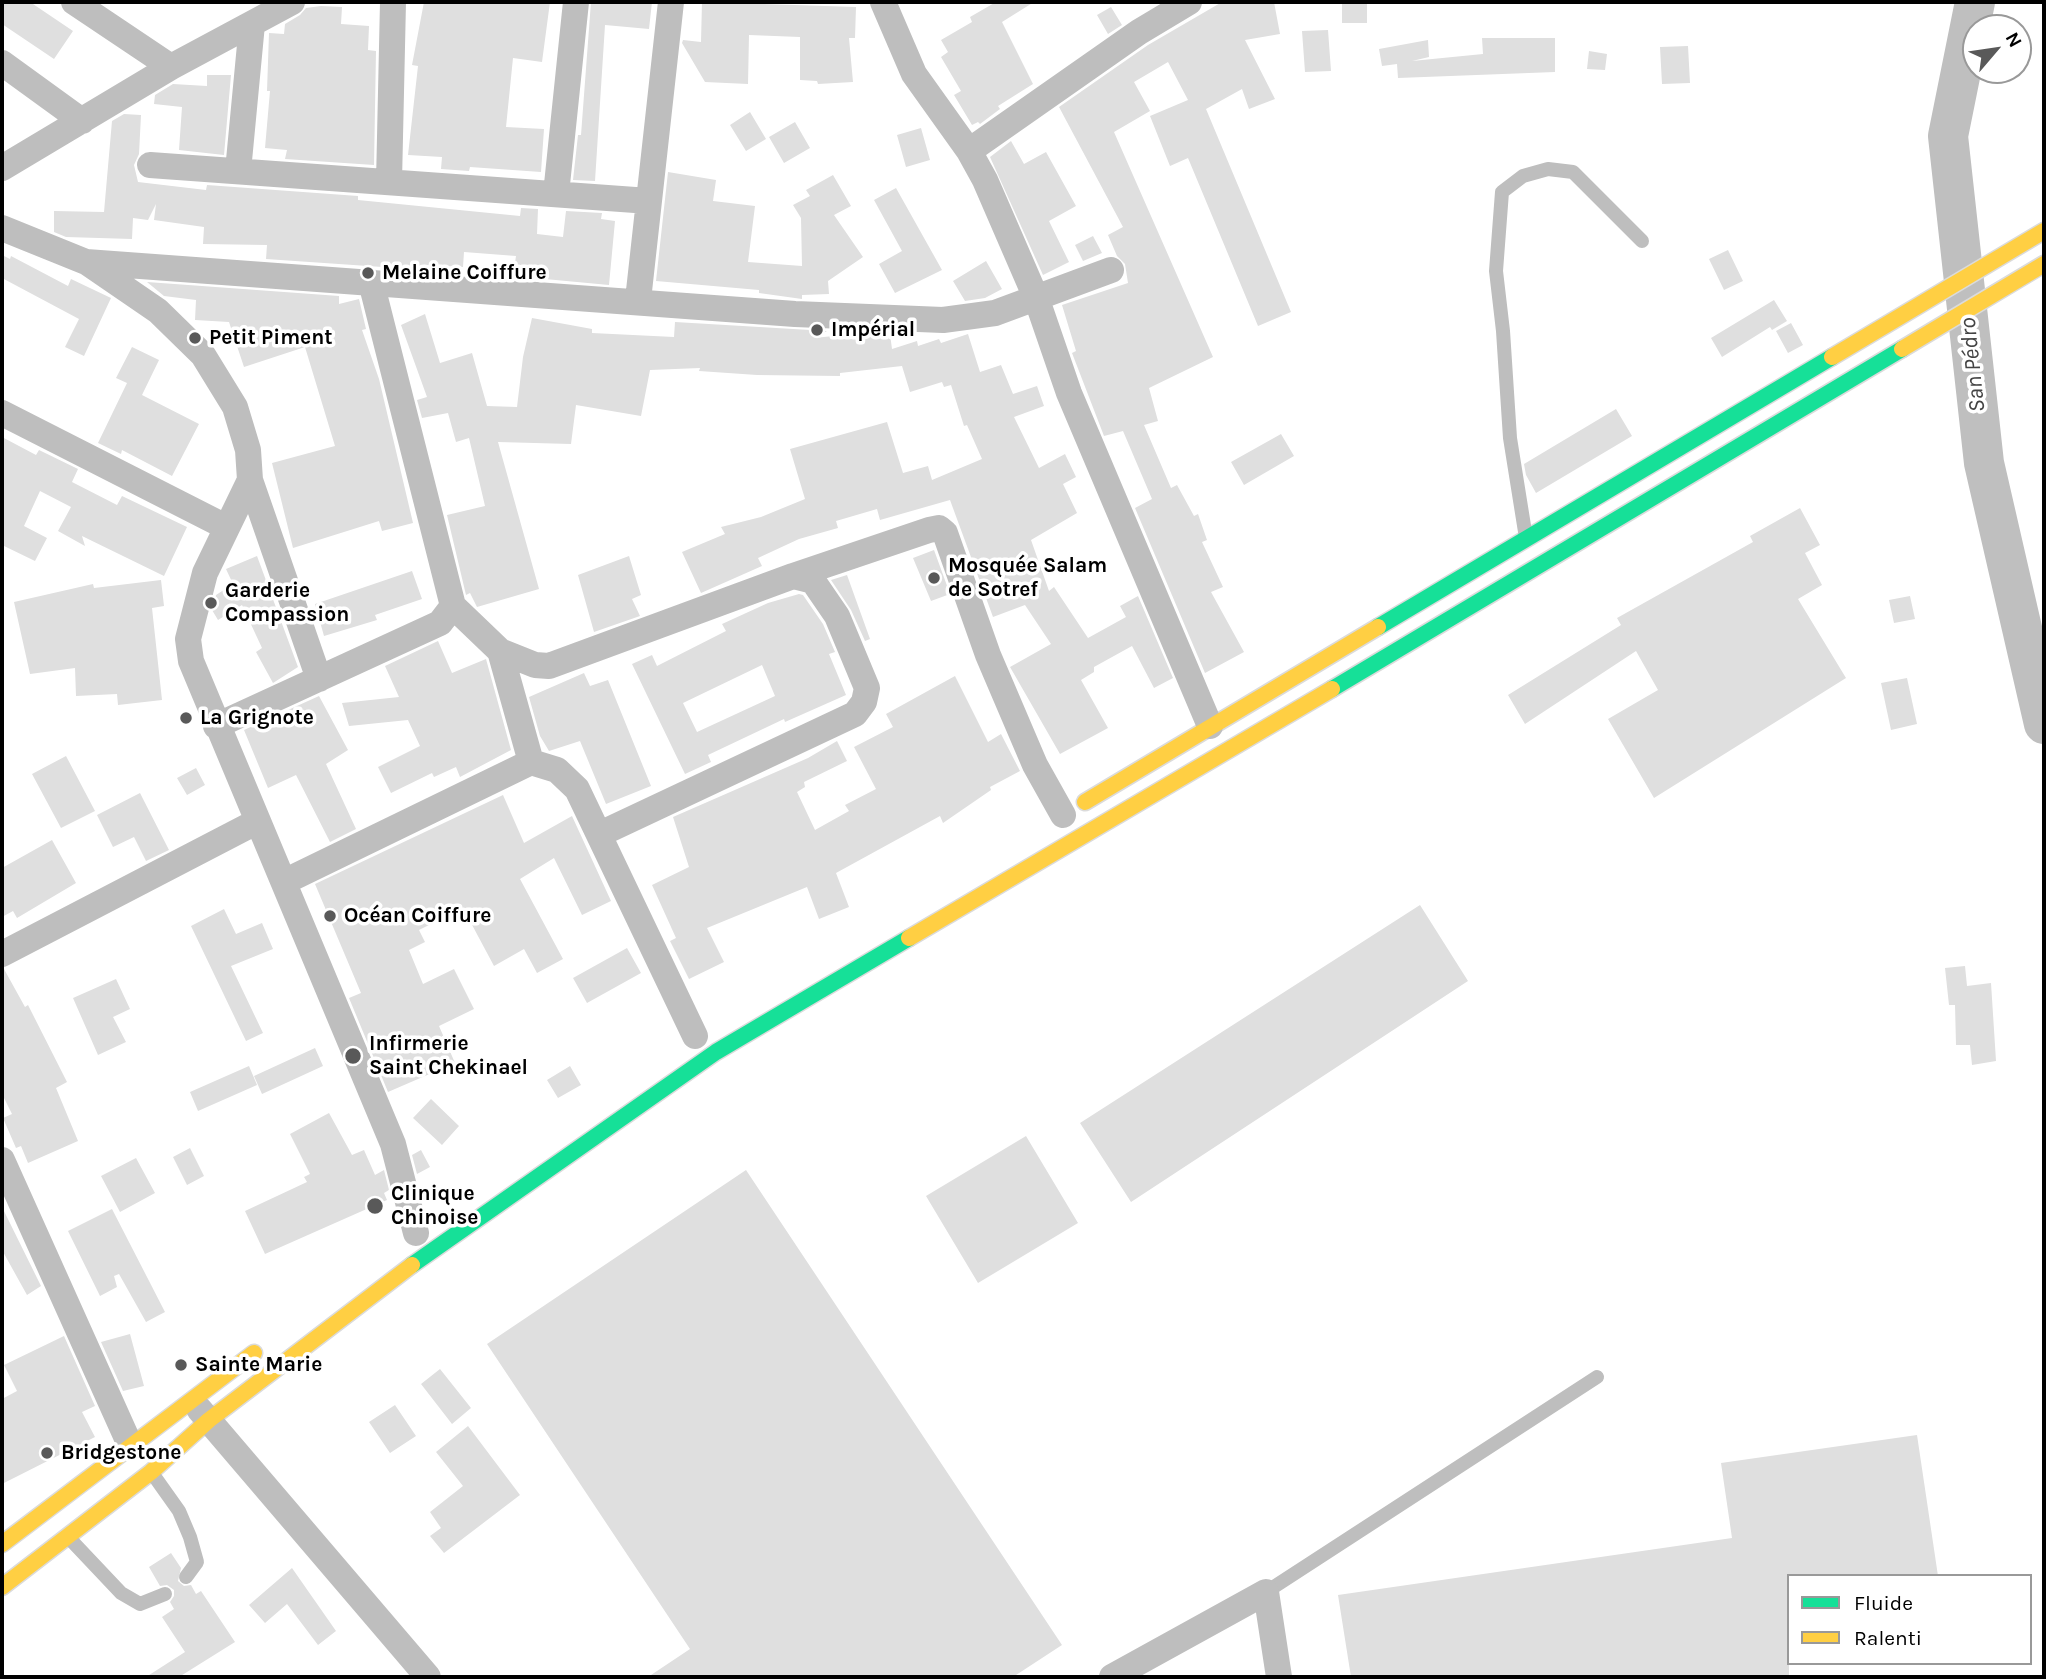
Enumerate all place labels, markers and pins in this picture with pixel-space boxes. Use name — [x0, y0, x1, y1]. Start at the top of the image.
place label: Melaine Coiffure — [382, 260, 547, 286]
marker: Melaine Coiffure — [360, 265, 376, 281]
place label: Impérial — [831, 317, 915, 343]
marker: Impérial — [809, 322, 825, 338]
place label: Petit Piment — [209, 325, 333, 351]
marker: Petit Piment — [187, 330, 203, 346]
place label: Mosquée Salam de Sotref — [948, 553, 1107, 603]
marker: Mosquée Salam de Sotref — [926, 570, 942, 586]
place label: Garderie Compassion — [225, 578, 349, 628]
marker: Garderie Compassion — [203, 595, 219, 611]
place label: La Grignote — [200, 705, 314, 731]
marker: La Grignote — [178, 710, 194, 726]
place label: Océan Coiffure — [344, 903, 491, 929]
marker: Océan Coiffure — [322, 908, 338, 924]
place label: Infirmerie Saint Chekinael — [369, 1031, 528, 1081]
marker: Infirmerie Saint Chekinael — [343, 1046, 363, 1066]
place label: Clinique Chinoise — [391, 1181, 478, 1231]
marker: Clinique Chinoise — [365, 1196, 385, 1216]
place label: Sainte Marie — [195, 1352, 322, 1378]
marker: Sainte Marie — [173, 1357, 189, 1373]
place label: Bridgestone — [61, 1440, 181, 1466]
marker: Bridgestone — [39, 1445, 55, 1461]

